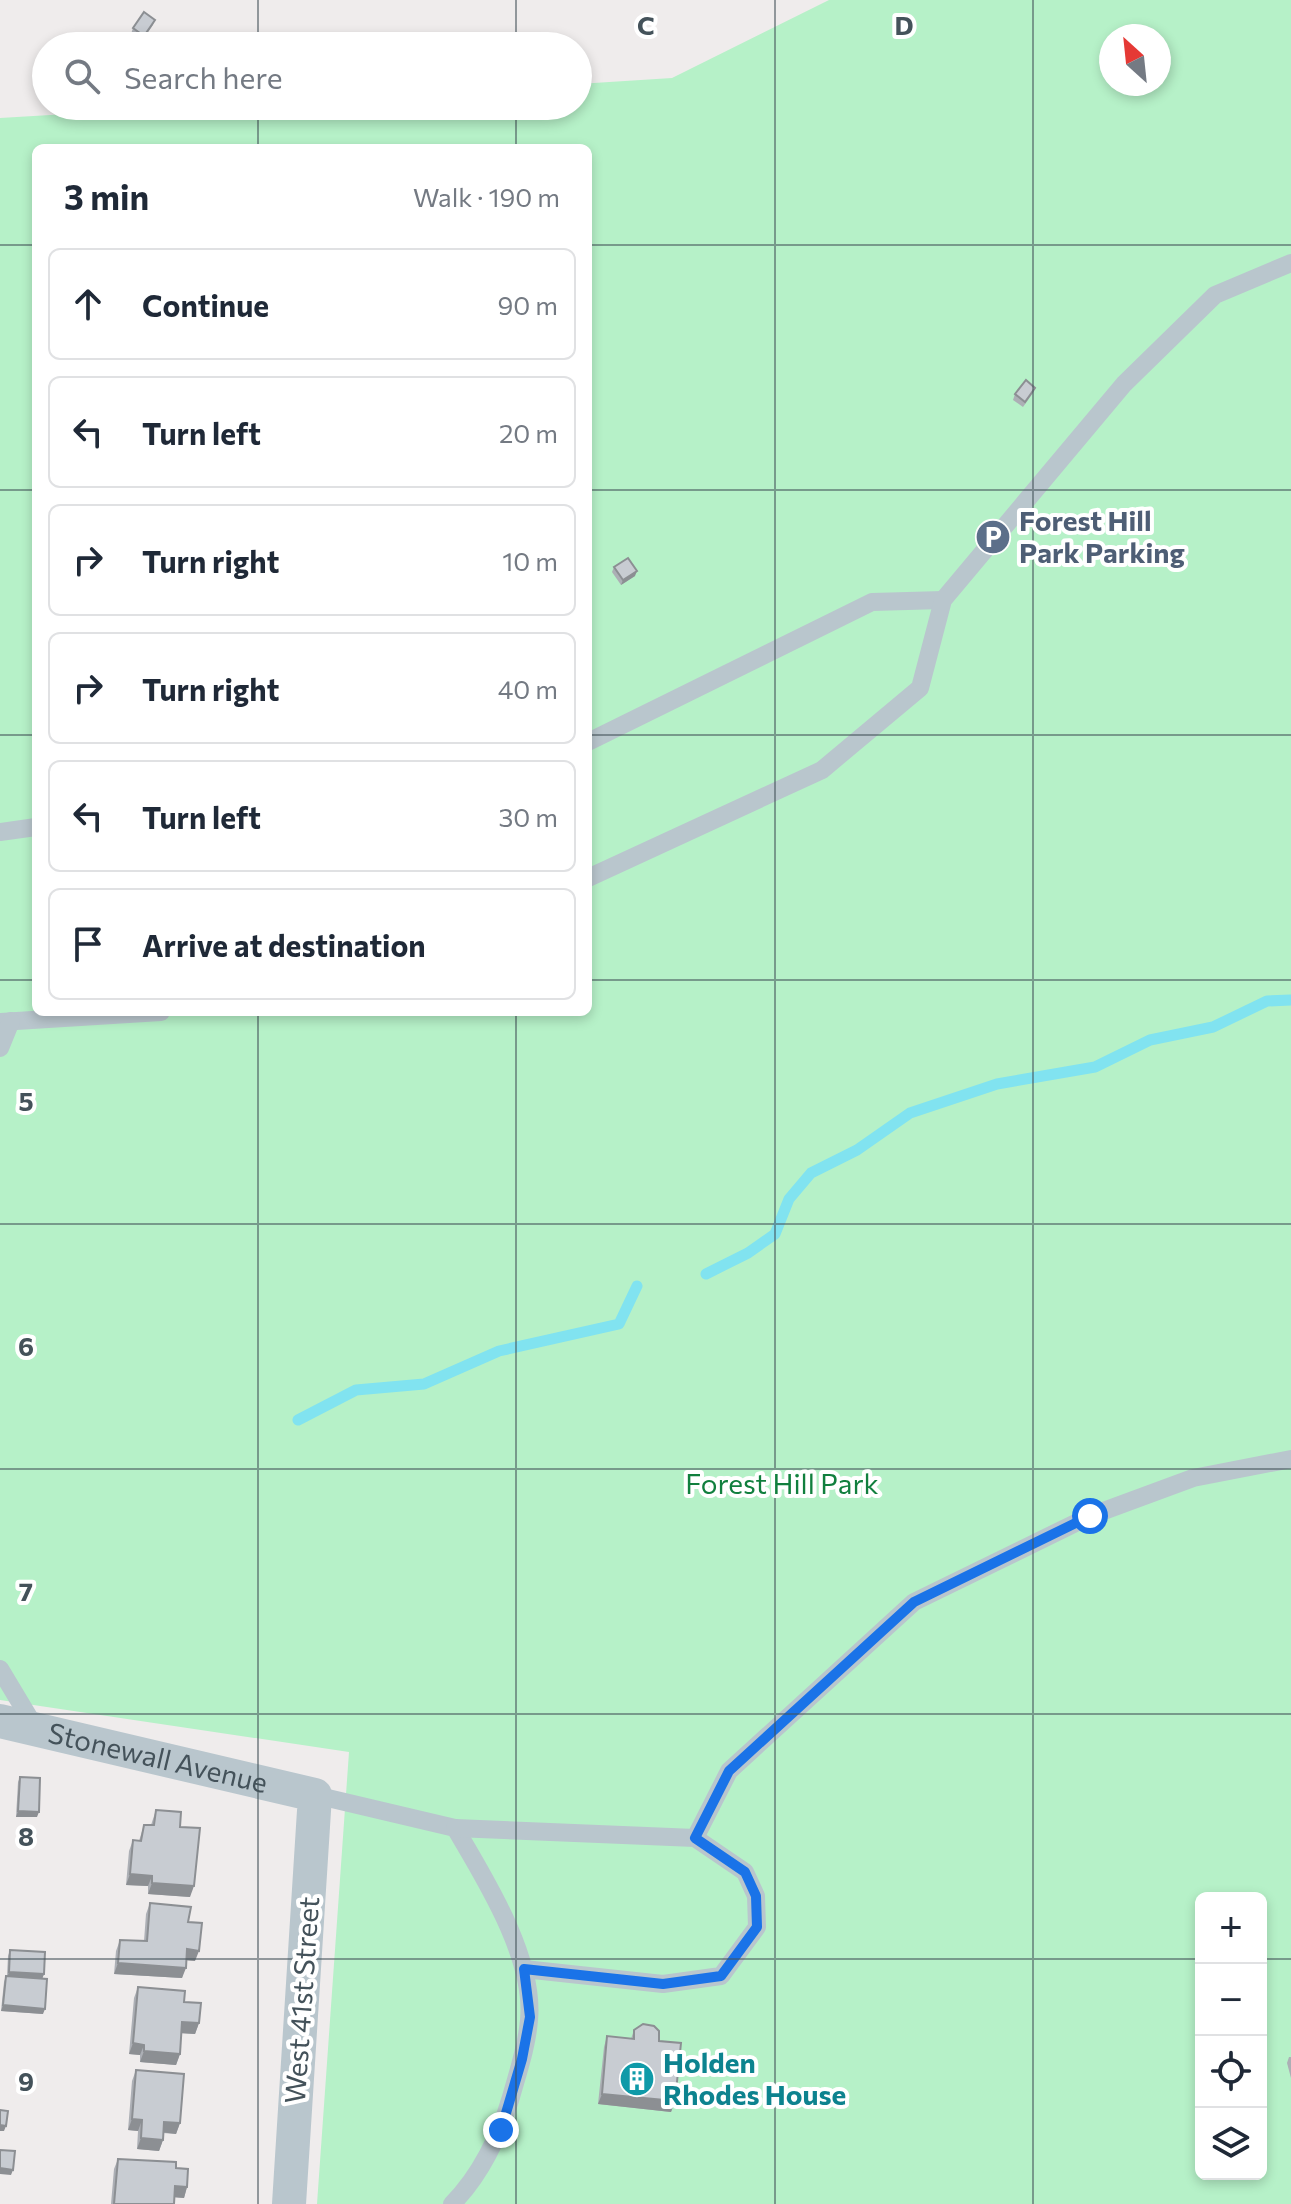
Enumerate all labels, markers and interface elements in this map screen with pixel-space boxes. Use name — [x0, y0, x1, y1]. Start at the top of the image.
text: C — [637, 9, 655, 40]
text: D — [894, 9, 914, 40]
north arrow — [1099, 24, 1171, 96]
search box — [32, 32, 592, 120]
icon: search — [60, 54, 104, 98]
text: Search here — [124, 58, 283, 95]
text: 3 min — [64, 175, 149, 217]
text: Walk · 190 m — [413, 181, 560, 212]
icon: ahead — [66, 282, 110, 326]
text: Continue — [142, 286, 269, 323]
text: 90 m — [498, 289, 558, 320]
icon: left — [66, 410, 110, 454]
text: Turn left — [142, 414, 261, 451]
text: 20 m — [499, 417, 558, 448]
place label: Forest Hill Park Parking — [1019, 503, 1185, 569]
parking icon: Forest Hill Park Parking — [974, 518, 1012, 556]
icon: right — [66, 538, 110, 582]
text: Turn right — [142, 542, 279, 579]
text: 10 m — [502, 545, 558, 576]
icon: right — [66, 666, 110, 710]
text: Turn right — [142, 670, 279, 707]
text: 40 m — [498, 673, 558, 704]
icon: left — [66, 794, 110, 838]
text: Turn left — [142, 798, 261, 835]
text: 30 m — [499, 801, 558, 832]
icon: arrive — [66, 922, 110, 966]
text: Arrive at destination — [142, 926, 426, 963]
text: 5 — [18, 1085, 34, 1116]
text: 6 — [18, 1330, 34, 1361]
park label: Forest Hill Park — [685, 1466, 879, 1500]
route start — [1072, 1498, 1108, 1534]
text: 7 — [19, 1575, 33, 1606]
street label: Stonewall Avenue — [45, 1715, 271, 1799]
text: 8 — [18, 1820, 34, 1851]
map controls — [1195, 1892, 1267, 2180]
button: + — [1195, 1892, 1267, 1964]
street label: West 41st Street — [277, 1895, 325, 2105]
button: − — [1195, 1964, 1267, 2036]
button: locate — [1195, 2036, 1267, 2108]
place label: Holden Rhodes House — [663, 2045, 846, 2111]
building icon: Holden Rhodes House — [618, 2060, 656, 2098]
text: 9 — [18, 2065, 34, 2096]
button: layers — [1195, 2108, 1267, 2180]
route end — [483, 2112, 519, 2148]

